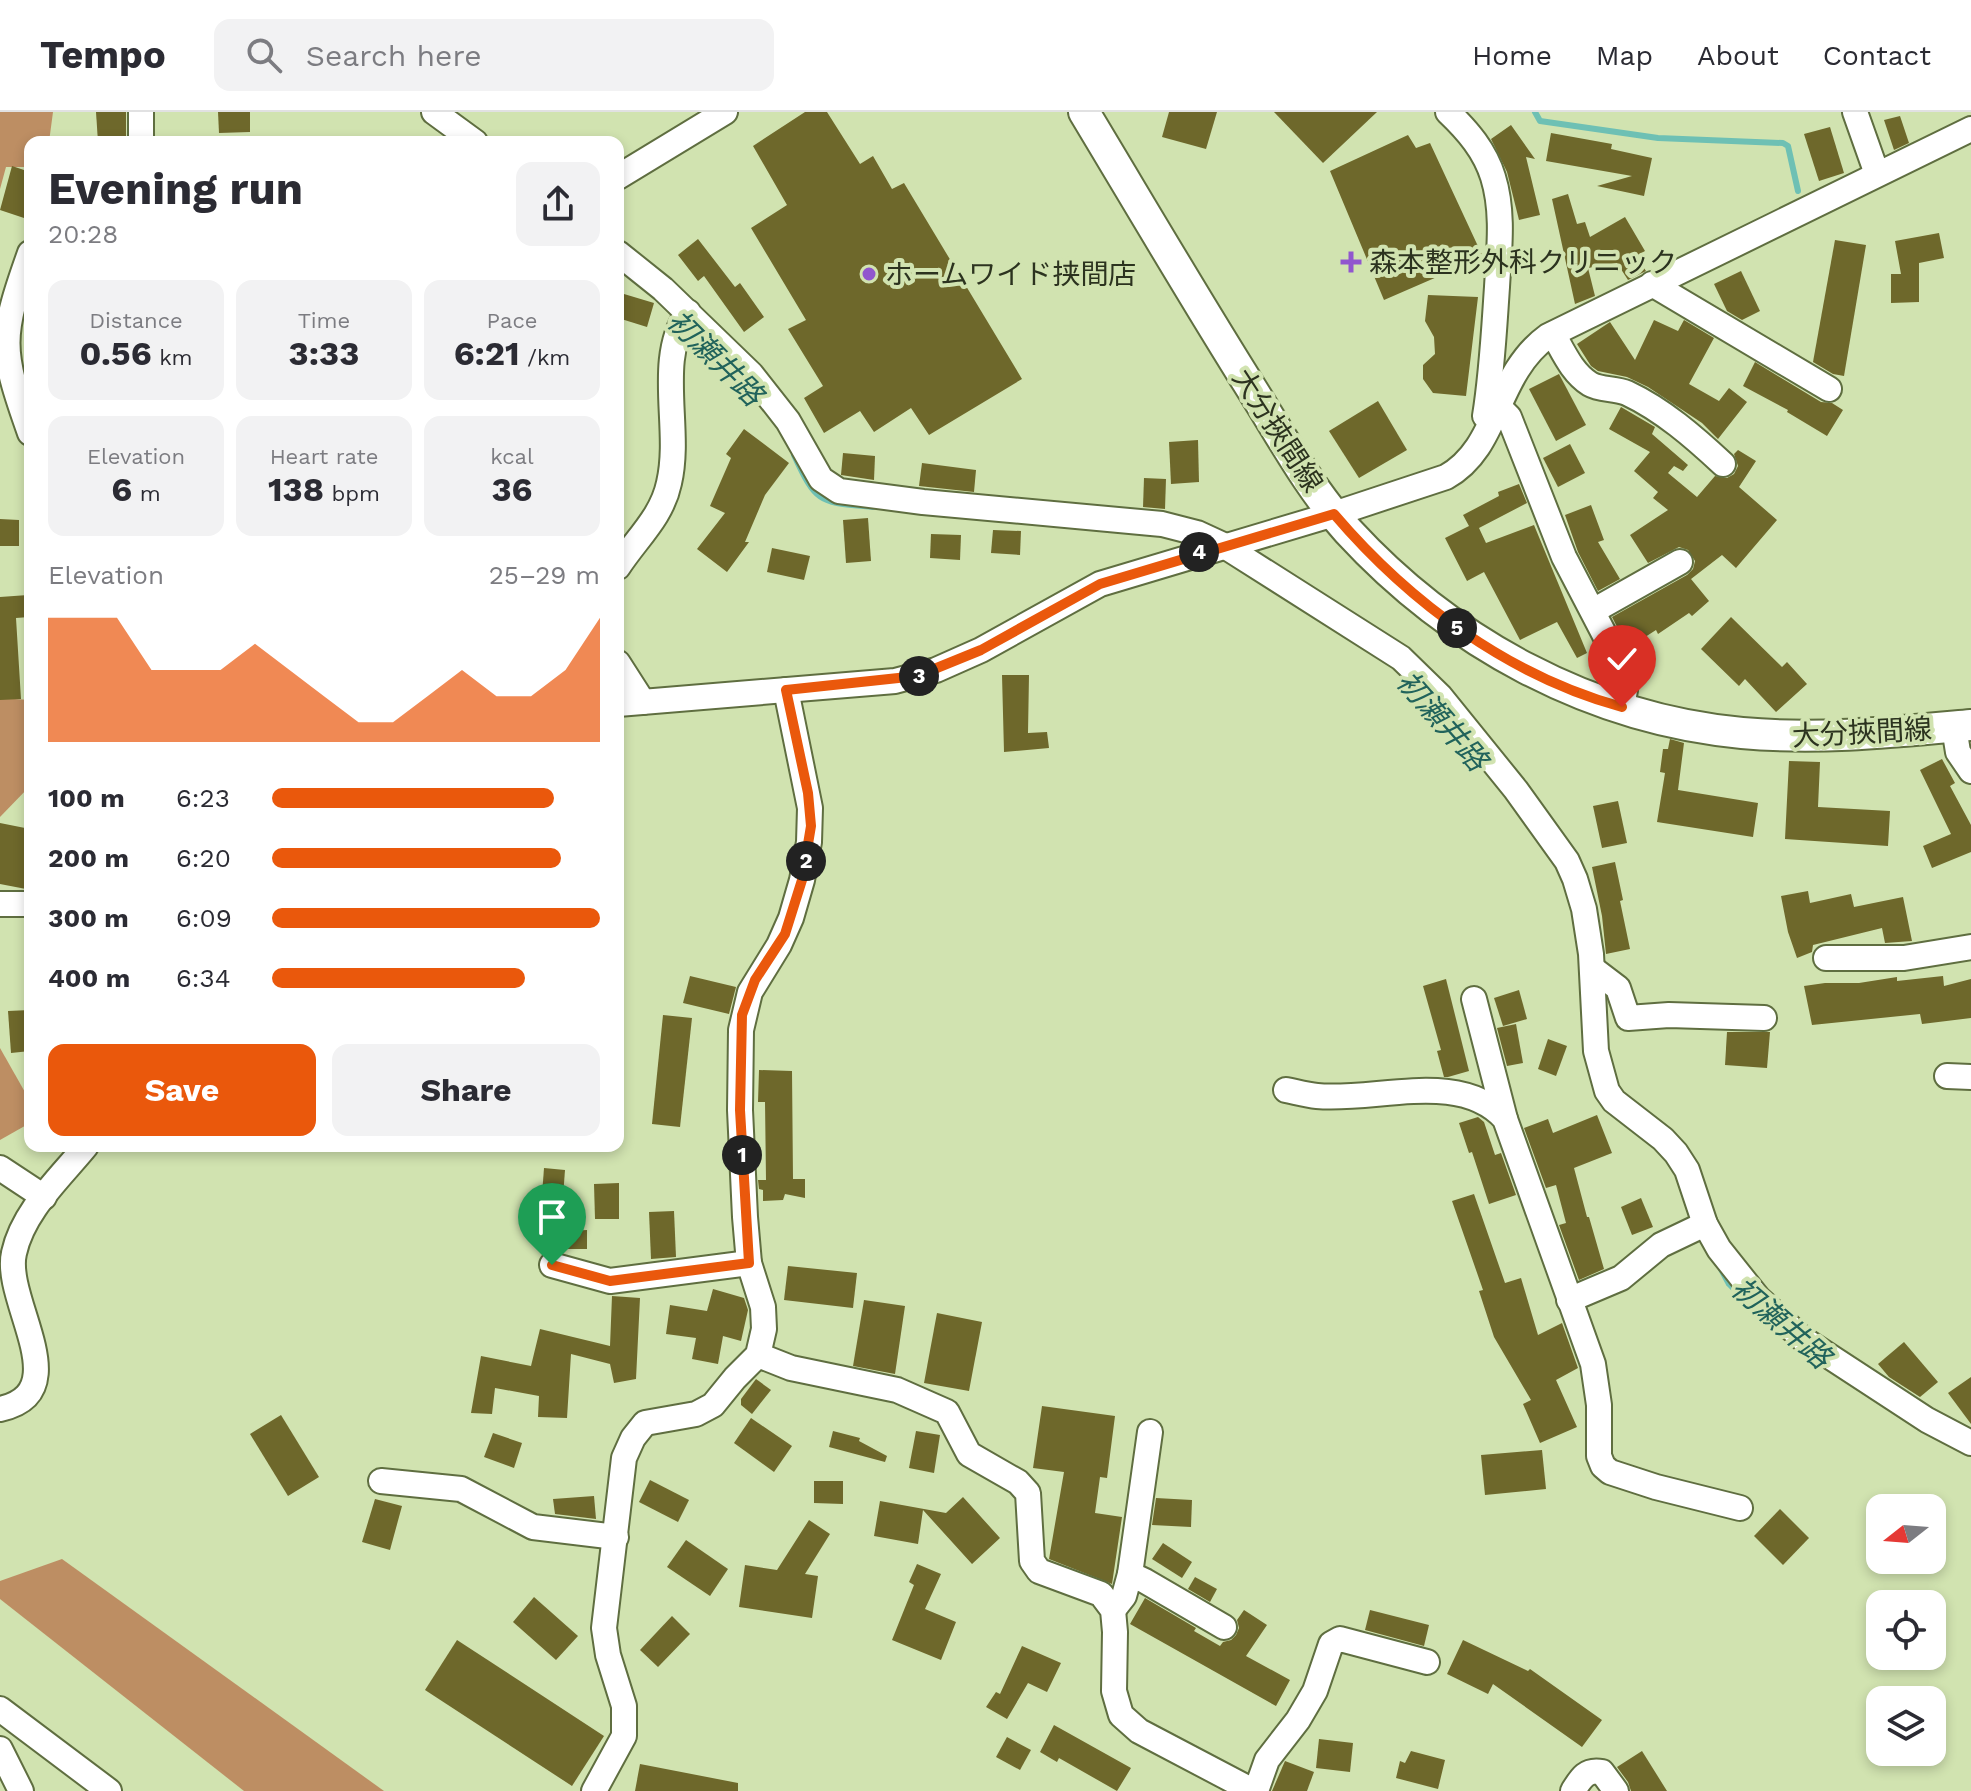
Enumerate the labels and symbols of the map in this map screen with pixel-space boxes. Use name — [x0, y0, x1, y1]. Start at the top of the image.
place label: 森本整形外科クリニック — [1369, 246, 1677, 279]
marker: 森本整形外科クリニック — [1340, 251, 1362, 273]
place label: ホームワイド挟間店 — [885, 258, 1136, 291]
marker: ホームワイド挟間店 — [860, 265, 878, 283]
water label: 初瀬井路 — [661, 303, 772, 415]
street label: 大分挾間線 — [1226, 363, 1330, 498]
pin: 4 — [1179, 532, 1219, 572]
pin: 5 — [1437, 608, 1477, 648]
pin — [1588, 625, 1656, 707]
pin: 3 — [899, 656, 939, 696]
water label: 初瀬井路 — [1390, 664, 1497, 780]
street label: 大分挾間線 — [1791, 712, 1933, 753]
pin: 2 — [786, 841, 826, 881]
pin: 1 — [722, 1135, 762, 1175]
pin — [518, 1183, 586, 1265]
water label: 初瀬井路 — [1725, 1270, 1840, 1377]
north arrow — [1866, 1494, 1946, 1574]

